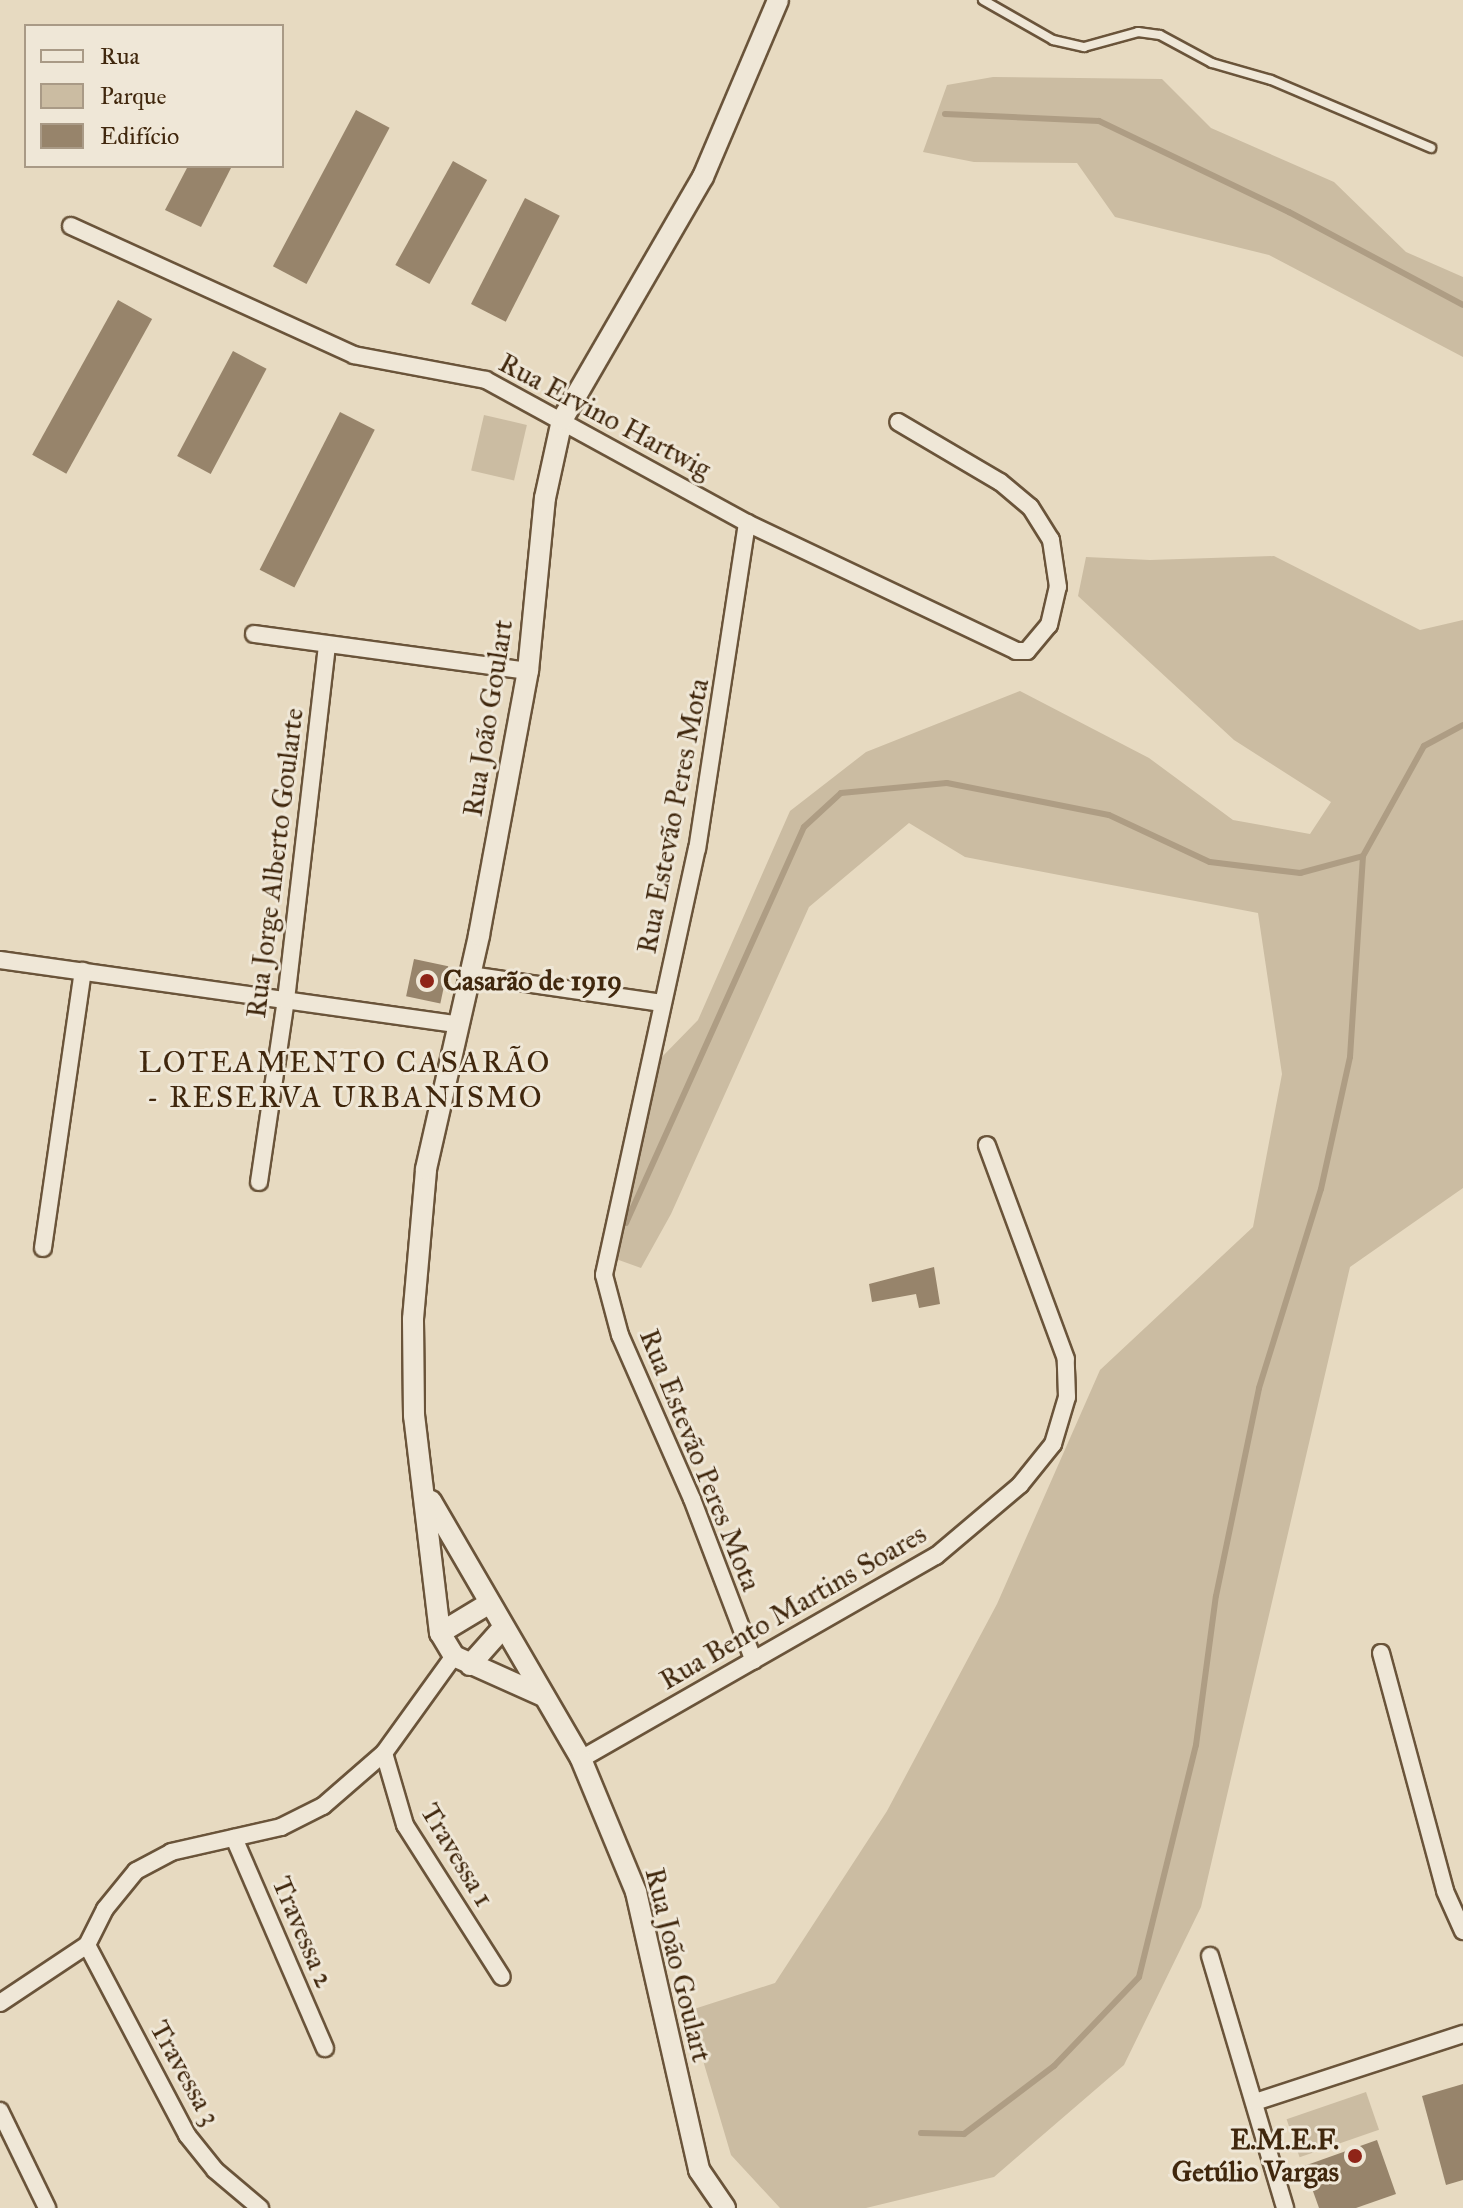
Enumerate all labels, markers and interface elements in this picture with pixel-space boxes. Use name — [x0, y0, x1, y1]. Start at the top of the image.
legend — [24, 24, 284, 168]
text: Rua — [100, 41, 140, 71]
text: Parque — [100, 81, 167, 111]
text: Edifício — [100, 121, 179, 151]
street label: Rua Ervino Hartwig — [493, 346, 717, 486]
street label: Rua João Goulart — [456, 617, 520, 819]
street label: Rua Estevão Peres Mota — [630, 676, 716, 956]
street label: Rua Jorge Alberto Goularte — [239, 706, 311, 1020]
place label: Casarão de 1919 — [443, 964, 622, 998]
marker: Casarão de 1919 — [418, 972, 436, 990]
district label: LOTEAMENTO CASARÃO - RESERVA URBANISMO — [139, 1044, 551, 1114]
street label: Rua Estevão Peres Mota — [632, 1324, 768, 1596]
street label: Rua Bento Martins Soares — [654, 1517, 932, 1697]
street label: Travessa 1 — [413, 1797, 501, 1913]
street label: Rua João Goulart — [638, 1864, 718, 2066]
street label: Travessa 2 — [265, 1871, 341, 1993]
street label: Travessa 3 — [142, 2015, 228, 2131]
place label: E.M.E.F. Getúlio Vargas — [1172, 2123, 1339, 2189]
marker: E.M.E.F. Getúlio Vargas — [1346, 2147, 1364, 2165]

